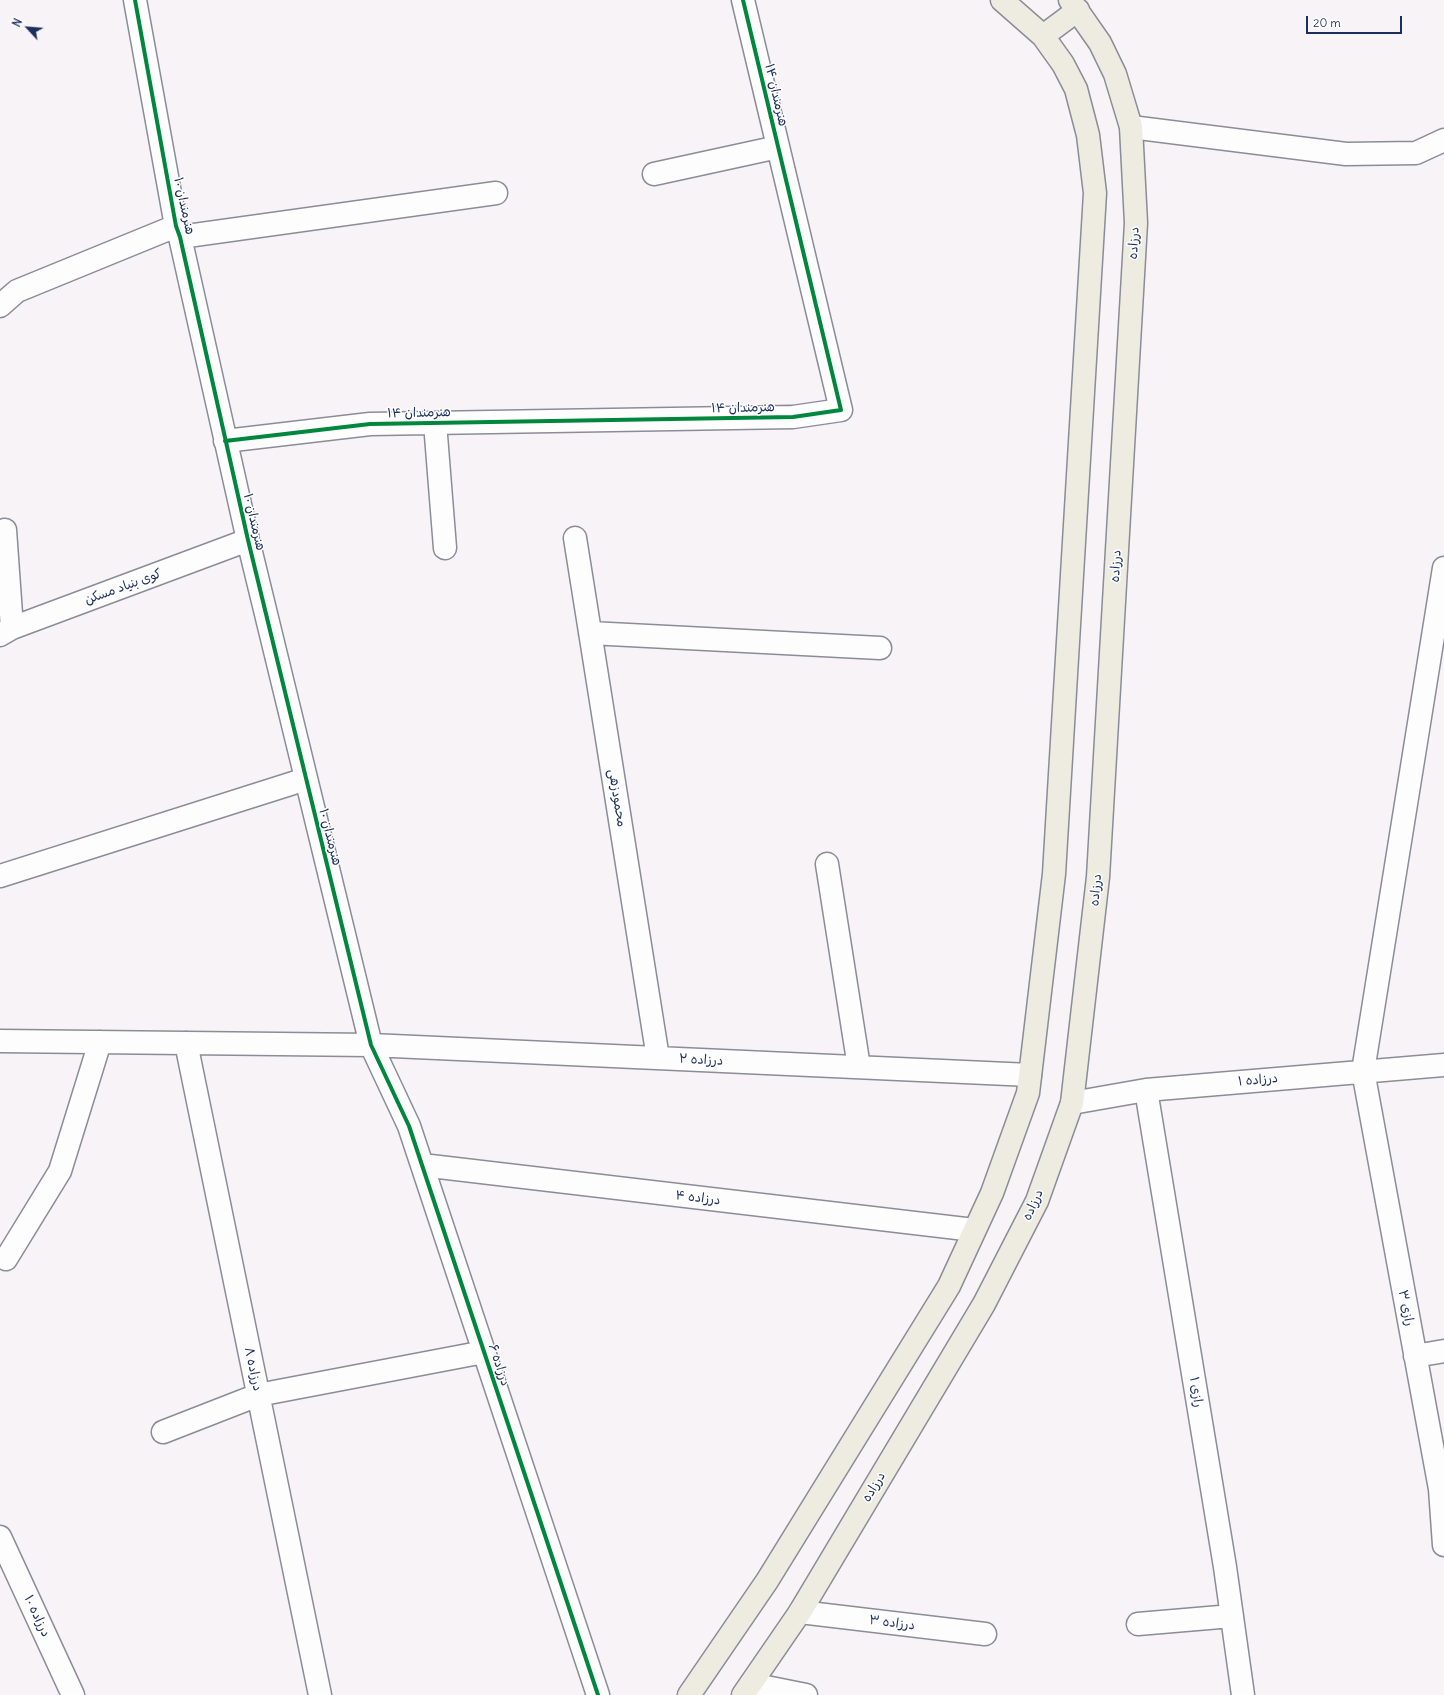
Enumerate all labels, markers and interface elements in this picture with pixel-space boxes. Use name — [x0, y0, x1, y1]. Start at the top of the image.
north arrow — [8, 8, 48, 48]
scale bar — [1308, 8, 1404, 34]
text: 20 m — [1313, 15, 1341, 30]
text: N — [9, 16, 25, 29]
street label: هنرمندان ۱۴ — [761, 62, 791, 128]
street label: هنرمندان ۱۰ — [170, 176, 198, 236]
street label: درزاده — [1125, 226, 1143, 260]
street label: هنرمندان ۱۴ — [711, 400, 775, 416]
street label: هنرمندان ۱۴ — [387, 405, 451, 421]
street label: هنرمندان ۱۰ — [240, 492, 268, 552]
street label: درزاده — [1107, 549, 1125, 583]
street label: کوی بنیاد مسکن — [82, 566, 164, 608]
street label: محمودزهی — [605, 768, 629, 828]
street label: هنرمندان ۱۰ — [315, 807, 345, 867]
street label: درزاده — [1087, 873, 1105, 907]
street label: درزاده ۲ — [678, 1051, 724, 1069]
street label: درزاده ۱ — [1237, 1070, 1279, 1090]
street label: درزاده ۴ — [675, 1187, 721, 1209]
street label: درزاده — [1019, 1187, 1047, 1223]
street label: رازی ۳ — [1395, 1288, 1417, 1328]
street label: درزاده ۶ — [485, 1342, 513, 1388]
street label: درزاده ۸ — [241, 1346, 265, 1392]
street label: رازی ۱ — [1186, 1376, 1206, 1408]
street label: درزاده — [859, 1469, 889, 1505]
street label: درزاده ۱۰ — [21, 1593, 53, 1639]
street label: درزاده ۳ — [868, 1612, 916, 1634]

